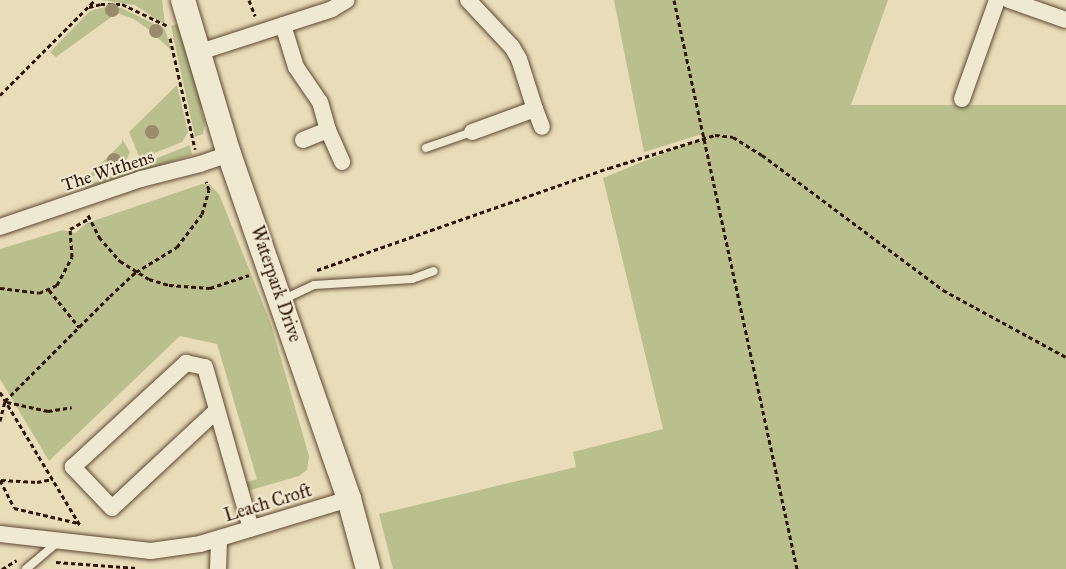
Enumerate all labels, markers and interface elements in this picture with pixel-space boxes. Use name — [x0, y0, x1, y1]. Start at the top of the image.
street label: The Withens — [59, 146, 157, 196]
street label: Waterpark Drive — [246, 223, 306, 345]
street label: Leach Croft — [222, 479, 314, 527]

